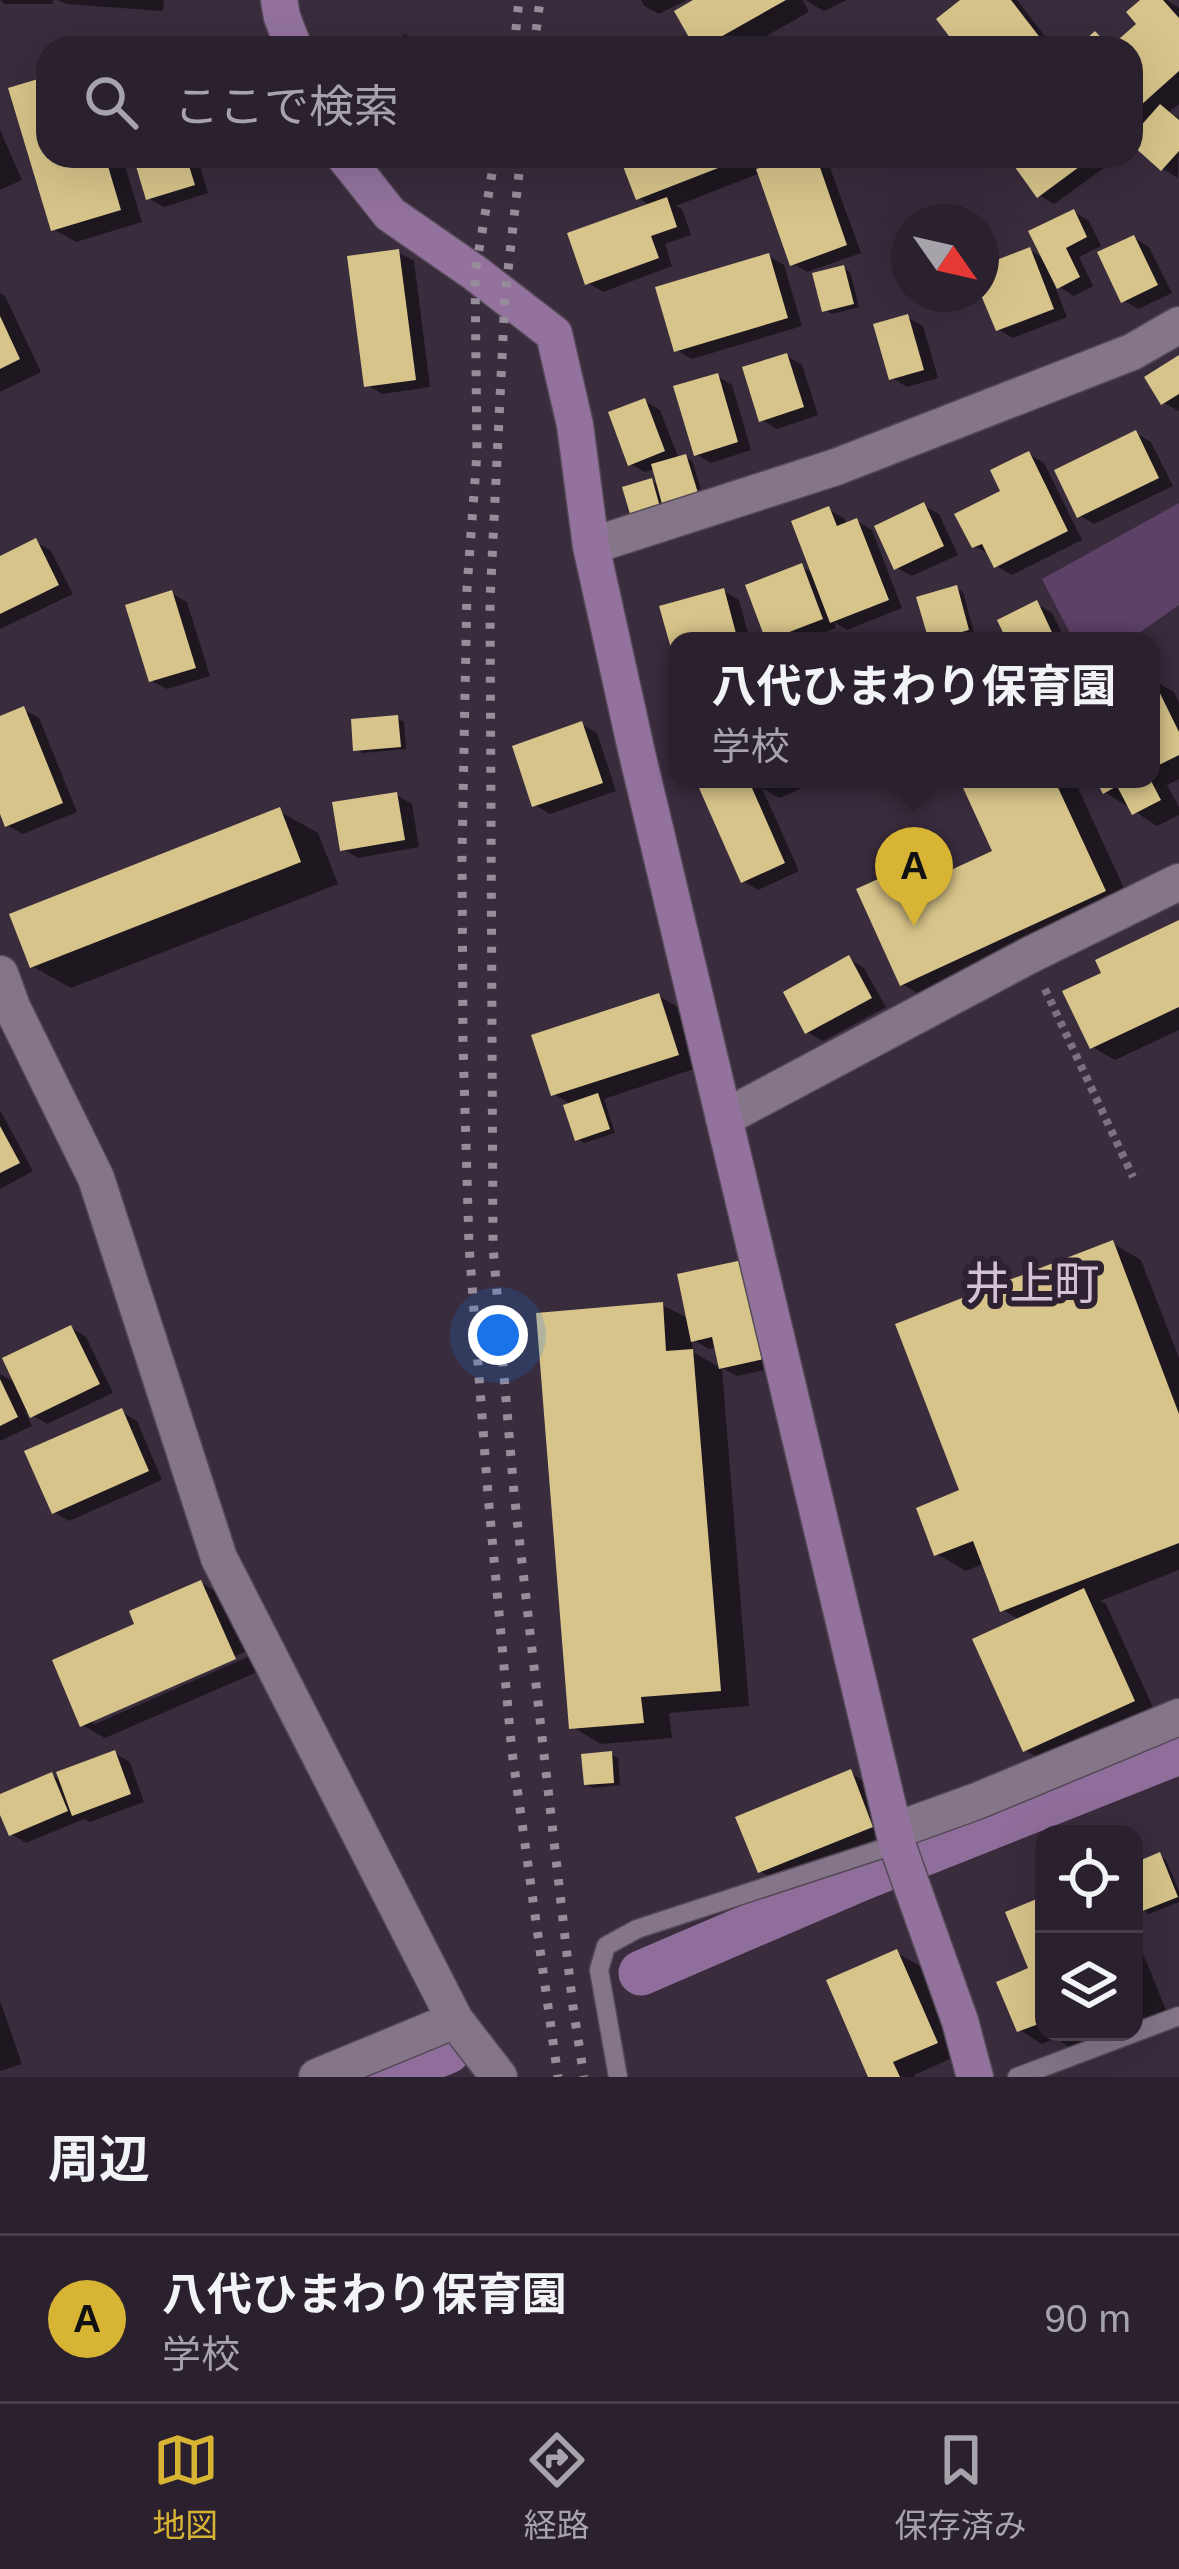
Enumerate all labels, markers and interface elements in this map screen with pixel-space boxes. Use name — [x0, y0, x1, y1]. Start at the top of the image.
search box — [36, 36, 1143, 168]
icon: search — [78, 69, 144, 135]
text: ここで検索 — [174, 81, 399, 132]
north arrow — [891, 204, 999, 312]
popup — [668, 632, 1160, 788]
text: 八代ひまわり保育園 — [711, 661, 1117, 712]
text: 学校 — [711, 725, 790, 768]
pin: A — [875, 827, 953, 926]
district label: 井上町 — [964, 1258, 1100, 1309]
your location — [468, 1305, 528, 1365]
map controls — [1035, 1825, 1143, 2041]
button: locate — [1035, 1825, 1143, 1933]
button: layers — [1035, 1933, 1143, 2041]
text: 周辺 — [48, 2131, 150, 2188]
text: 八代ひまわり保育園 — [162, 2269, 567, 2320]
text: A — [73, 2297, 101, 2340]
text: 90 m — [1044, 2297, 1131, 2340]
text: 学校 — [162, 2333, 240, 2376]
tab: 地図 — [153, 2427, 219, 2547]
tab: 経路 — [524, 2427, 590, 2547]
tab: 保存済み — [895, 2427, 1027, 2547]

